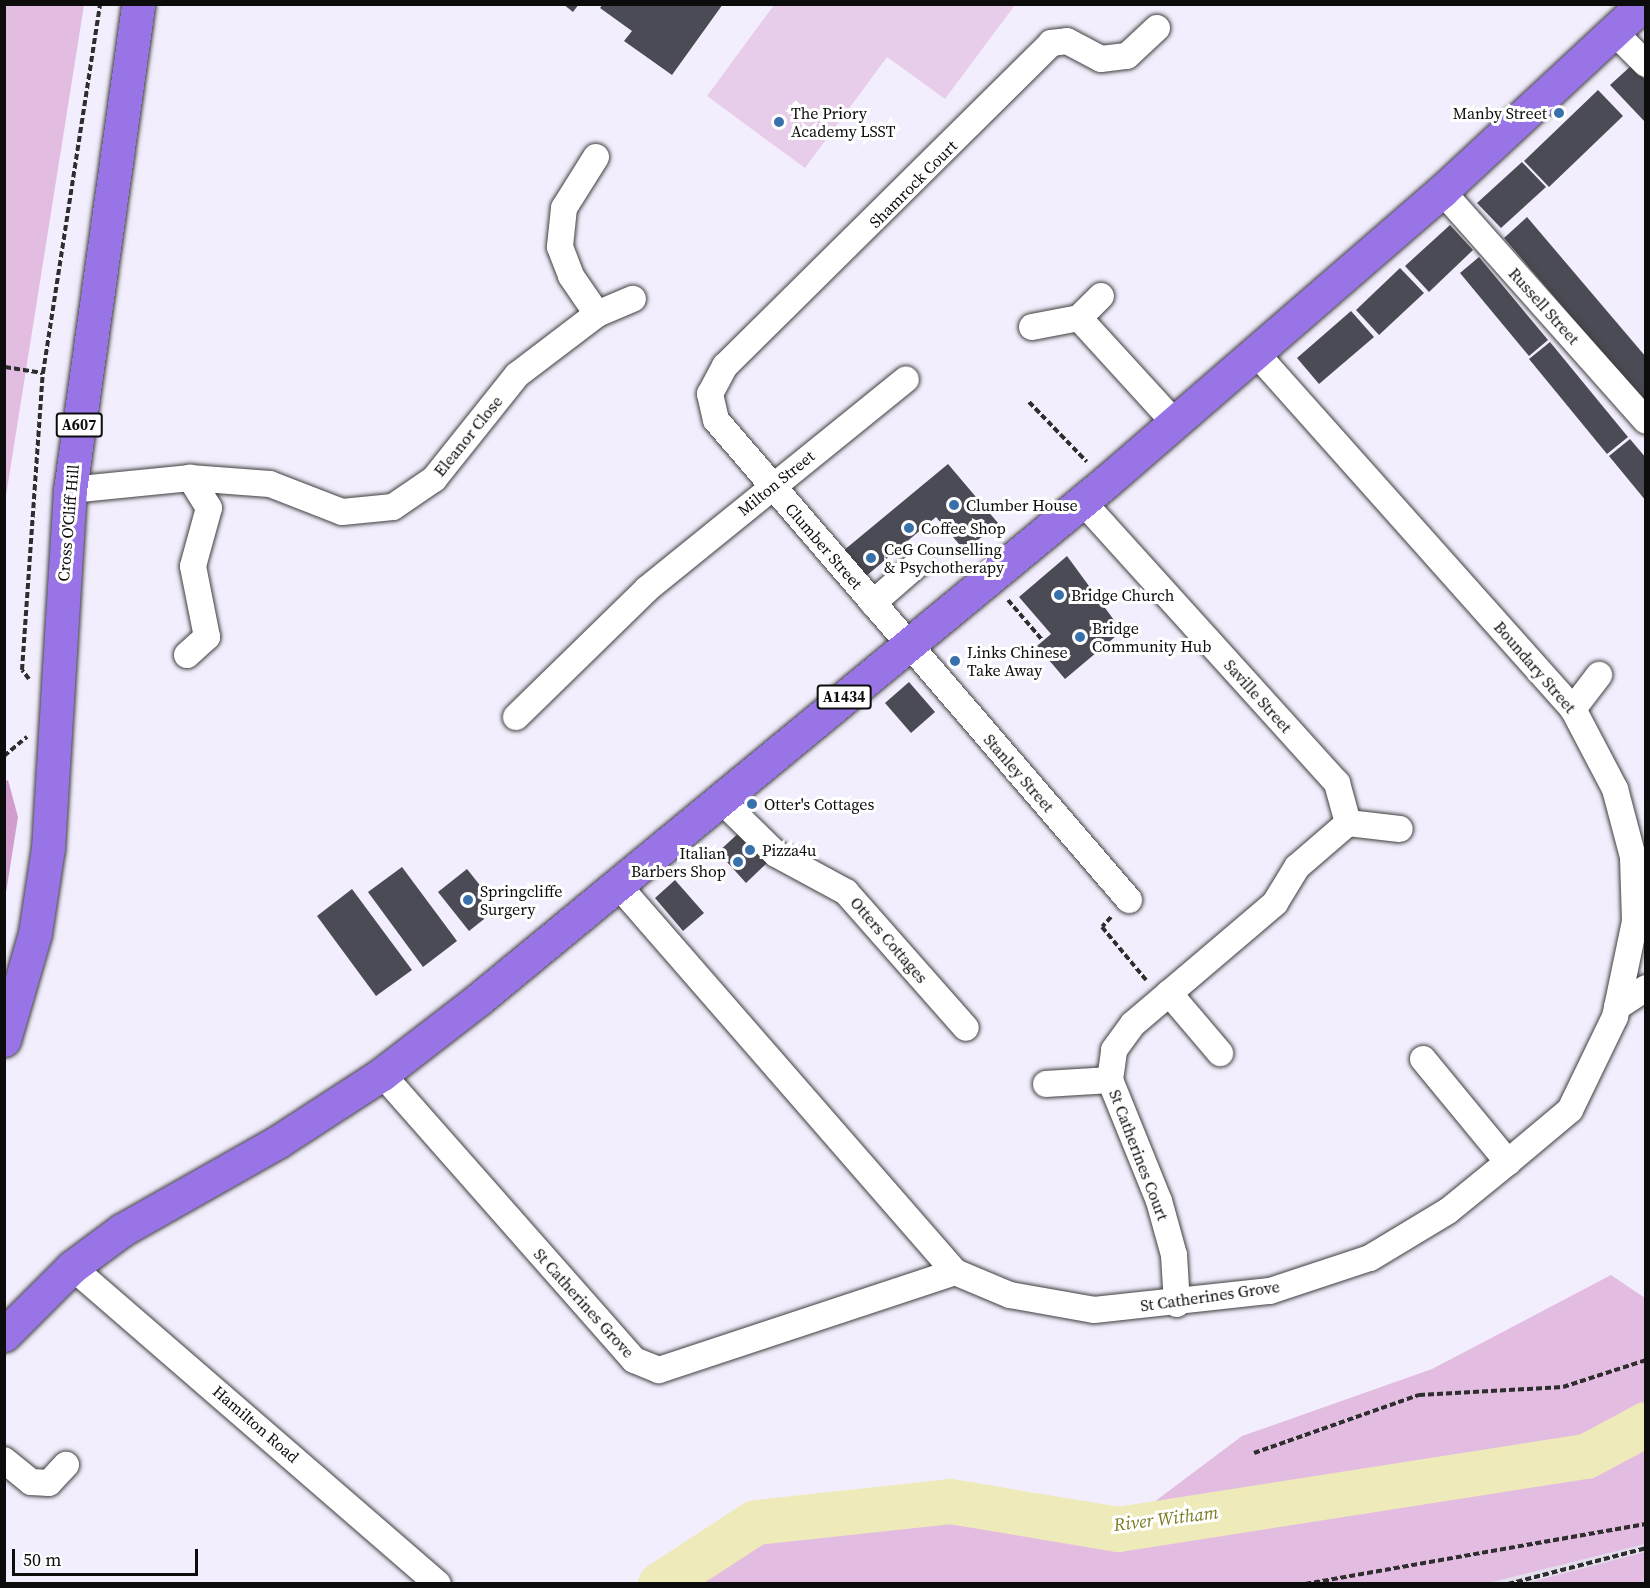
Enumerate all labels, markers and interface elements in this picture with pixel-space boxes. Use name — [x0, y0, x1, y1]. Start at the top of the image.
place label: The Priory Academy LSST — [791, 103, 895, 141]
place label: Manby Street — [1453, 103, 1547, 123]
marker: Manby Street — [1552, 106, 1566, 120]
marker: The Priory Academy LSST — [772, 115, 786, 129]
street label: Shamrock Court — [865, 136, 961, 232]
street label: Russell Street — [1505, 264, 1583, 348]
street label: Eleanor Close — [430, 392, 506, 480]
road number: A607 — [55, 413, 103, 437]
street label: Milton Street — [734, 446, 818, 520]
street label: Cross O'Cliff Hill — [53, 464, 83, 582]
place label: Clumber House — [966, 495, 1078, 515]
marker: Clumber House — [947, 498, 961, 512]
street label: Clumber Street — [781, 499, 867, 593]
place label: Coffee Shop — [921, 518, 1006, 538]
marker: Coffee Shop — [902, 521, 916, 535]
place label: CeG Counselling & Psychotherapy — [884, 539, 1004, 577]
marker: CeG Counselling & Psychotherapy — [862, 549, 880, 567]
place label: Bridge Church — [1071, 585, 1174, 605]
marker: Bridge Church — [1052, 588, 1066, 602]
street label: Boundary Street — [1490, 617, 1580, 717]
place label: Bridge Community Hub — [1092, 618, 1211, 656]
marker: Bridge Community Hub — [1073, 630, 1087, 644]
place label: Links Chinese Take Away — [967, 642, 1068, 680]
marker: Links Chinese Take Away — [948, 654, 962, 668]
street label: Saville Street — [1220, 656, 1296, 736]
road number: A1434 — [816, 685, 872, 709]
street label: Stanley Street — [980, 730, 1058, 816]
place label: Otter's Cottages — [764, 794, 874, 814]
marker: Otter's Cottages — [745, 797, 759, 811]
place label: Pizza4u — [762, 840, 816, 860]
place label: Italian Barbers Shop — [631, 843, 726, 881]
marker: Pizza4u — [743, 843, 757, 857]
marker: Italian Barbers Shop — [731, 855, 745, 869]
place label: Springcliffe Surgery — [480, 881, 562, 919]
marker: Springcliffe Surgery — [461, 893, 475, 907]
street label: Otters Cottages — [846, 893, 932, 987]
street label: St Catherines Court — [1105, 1087, 1173, 1223]
street label: St Catherines Grove — [530, 1244, 638, 1362]
street label: St Catherines Grove — [1139, 1277, 1281, 1315]
street label: Hamilton Road — [209, 1381, 303, 1467]
water label: River Witham — [1113, 1502, 1219, 1536]
scale bar — [15, 1537, 201, 1575]
text: 50 m — [23, 1547, 61, 1572]

